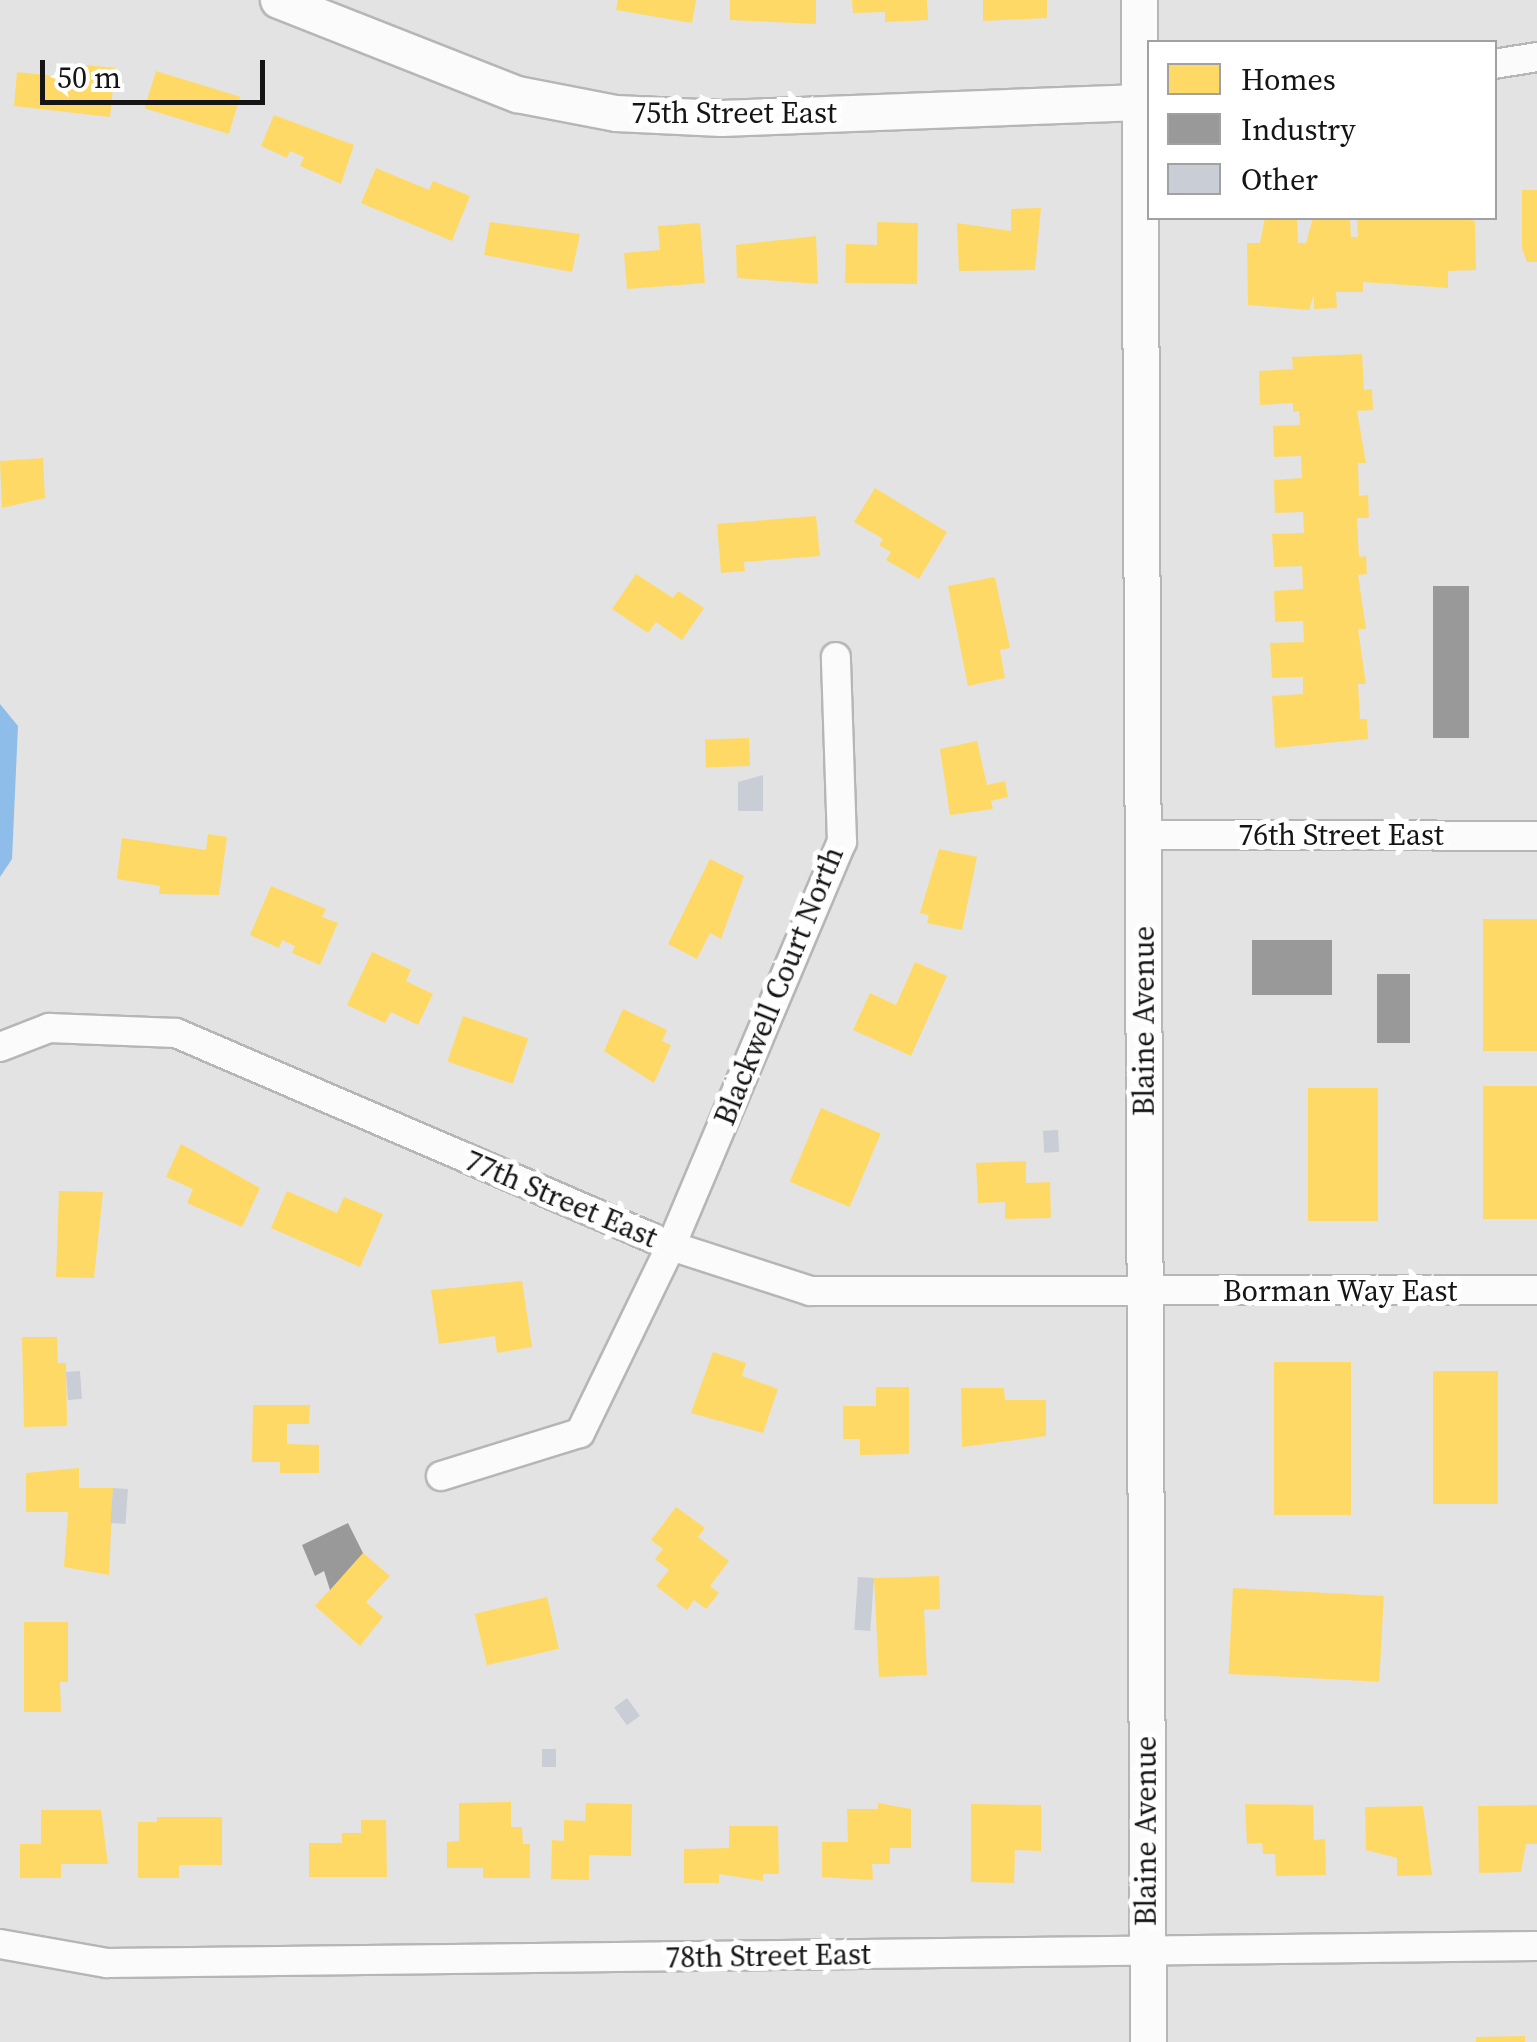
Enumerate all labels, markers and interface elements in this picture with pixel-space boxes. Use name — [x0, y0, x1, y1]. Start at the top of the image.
scale bar — [45, 40, 270, 102]
legend — [1147, 40, 1497, 220]
text: 50 m — [57, 57, 121, 98]
text: Homes — [1241, 59, 1336, 100]
street label: 75th Street East — [631, 95, 837, 131]
text: Industry — [1241, 109, 1356, 150]
text: Other — [1241, 159, 1318, 200]
street label: 76th Street East — [1238, 817, 1444, 853]
street label: Blackwell Court North — [707, 841, 851, 1131]
street label: Blaine Avenue — [1126, 926, 1162, 1116]
street label: 77th Street East — [459, 1142, 663, 1256]
street label: Borman Way East — [1222, 1273, 1458, 1309]
street label: Blaine Avenue — [1128, 1736, 1164, 1926]
street label: 78th Street East — [665, 1936, 871, 1976]

